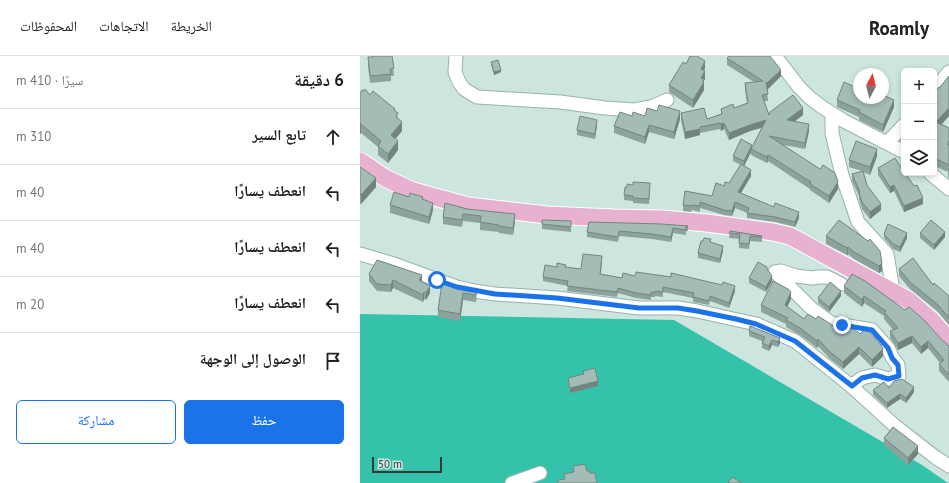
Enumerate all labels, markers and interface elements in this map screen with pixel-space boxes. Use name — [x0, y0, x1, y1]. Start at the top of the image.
text: Roamly — [869, 16, 929, 40]
text: المحفوظات — [20, 17, 77, 35]
text: الاتجاهات — [99, 17, 149, 35]
text: الخريطة — [171, 17, 212, 35]
north arrow — [853, 68, 889, 104]
map controls — [901, 68, 937, 176]
button: + — [901, 68, 937, 104]
text: 6 دقيقة — [294, 69, 344, 91]
text: سيرًا · 410 m — [16, 72, 83, 89]
button: − — [901, 104, 937, 140]
text: تابع السير — [252, 125, 306, 144]
icon: ahead — [322, 126, 344, 148]
text: 310 m — [16, 128, 51, 145]
button: layers — [901, 140, 937, 176]
text: انعطف يسارًا — [234, 181, 306, 200]
icon: left — [322, 182, 344, 204]
text: 40 m — [16, 184, 44, 201]
text: انعطف يسارًا — [234, 237, 306, 256]
icon: left — [322, 238, 344, 260]
text: 40 m — [16, 240, 44, 257]
route start — [428, 271, 446, 289]
text: انعطف يسارًا — [234, 293, 306, 312]
icon: left — [322, 294, 344, 316]
text: 20 m — [16, 296, 44, 313]
route end — [833, 316, 851, 334]
text: الوصول إلى الوجهة — [200, 349, 306, 368]
icon: arrive — [322, 350, 344, 372]
button: مشاركة — [16, 400, 176, 444]
button: حفظ — [184, 400, 344, 444]
scale bar — [372, 455, 442, 474]
text: 50 m — [378, 457, 402, 471]

